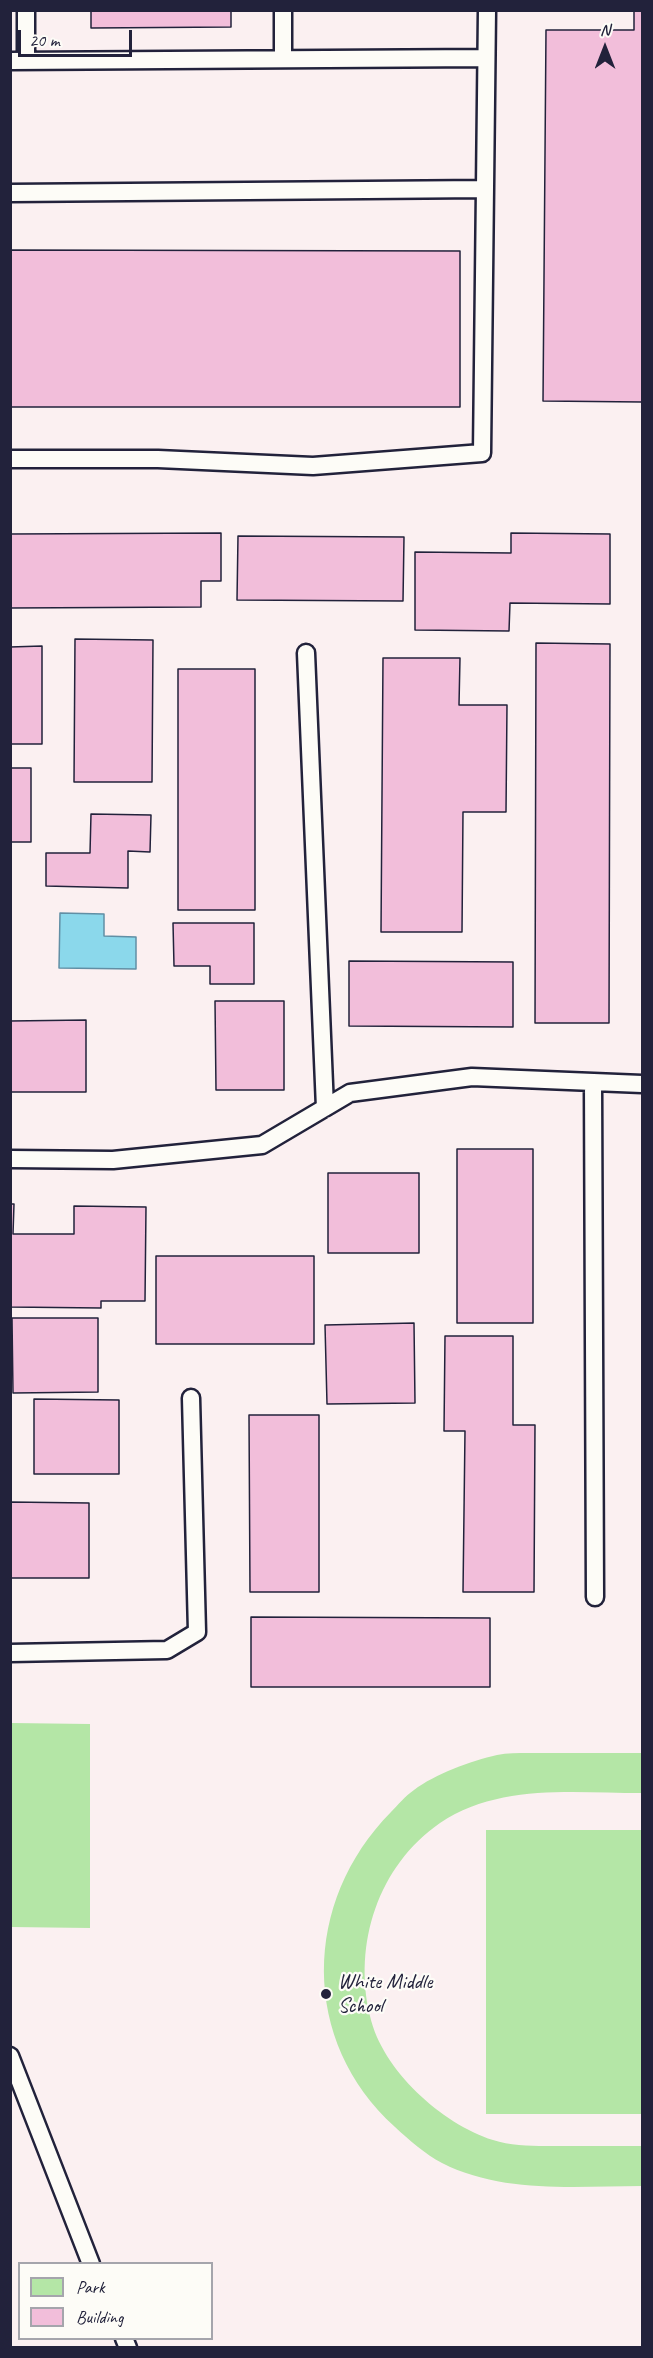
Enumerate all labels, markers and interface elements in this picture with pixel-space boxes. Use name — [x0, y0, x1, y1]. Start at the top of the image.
scale bar — [21, 18, 135, 56]
north arrow — [575, 18, 635, 78]
text: N — [600, 20, 610, 40]
text: 20 m — [29, 29, 60, 51]
place label: White Middle School — [338, 1969, 432, 2019]
marker: White Middle School — [319, 1987, 333, 2001]
legend — [18, 2262, 213, 2340]
text: Park — [76, 2276, 105, 2298]
text: Building — [76, 2306, 123, 2328]

